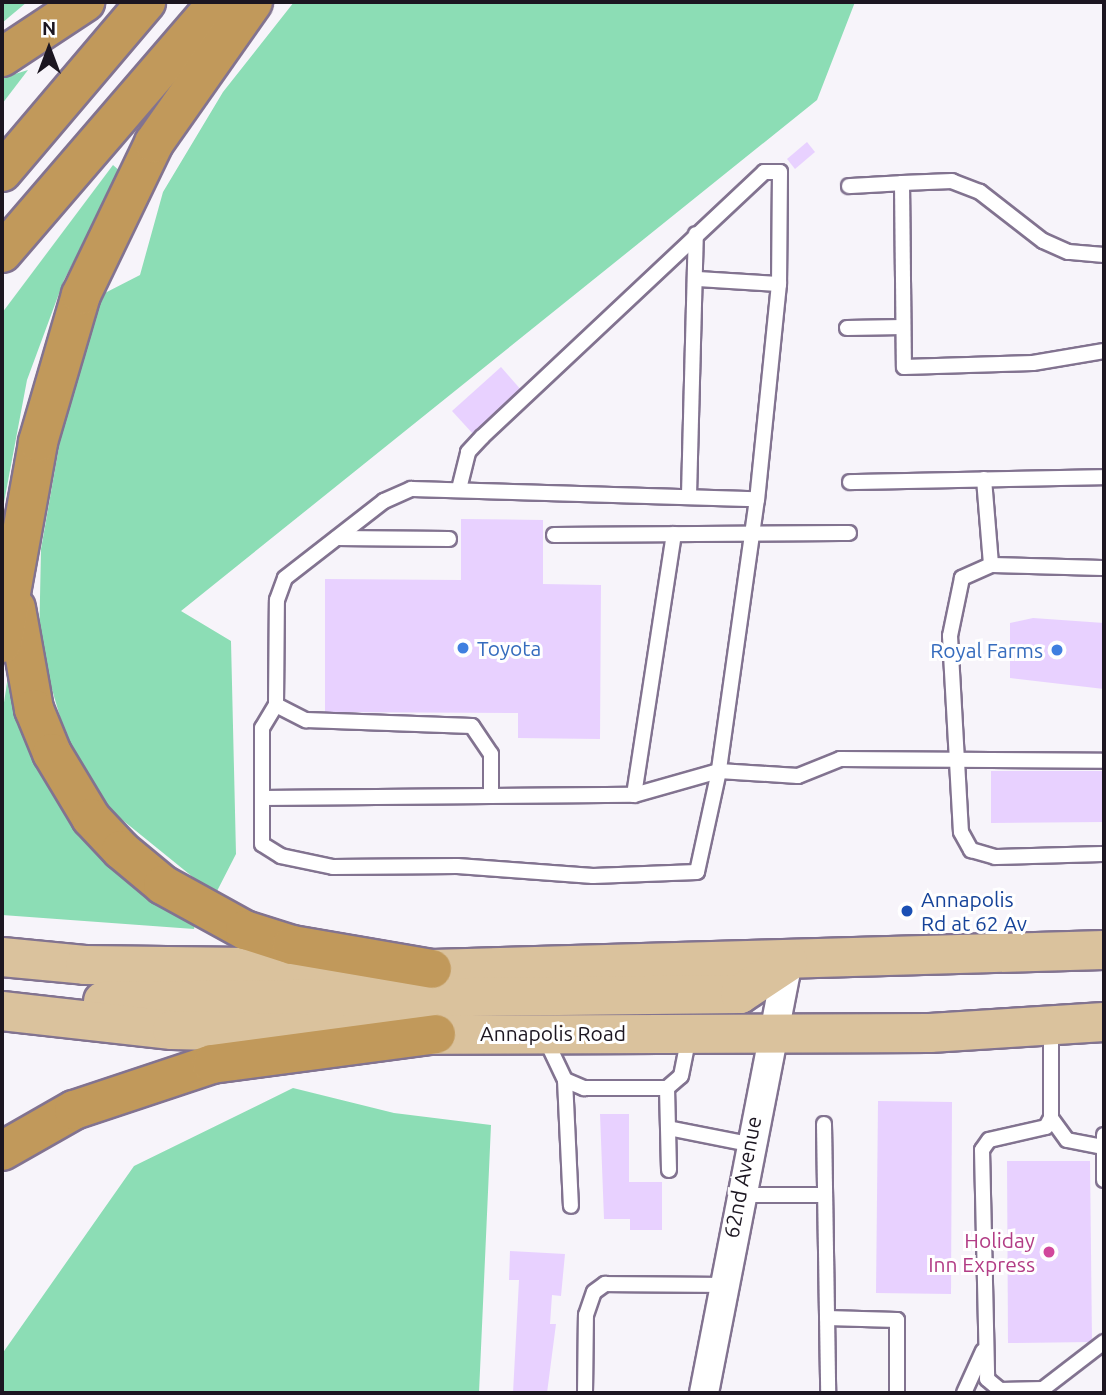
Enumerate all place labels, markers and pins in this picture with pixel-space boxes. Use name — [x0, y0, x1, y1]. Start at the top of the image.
place label: Toyota — [477, 635, 541, 661]
place label: Royal Farms — [930, 637, 1043, 663]
marker: Toyota — [455, 640, 471, 656]
marker: Royal Farms — [1049, 642, 1065, 658]
place label: Annapolis Rd at 62 Av — [921, 886, 1027, 936]
marker: Annapolis Rd at 62 Av — [899, 903, 915, 919]
place label: Holiday Inn Express — [928, 1227, 1035, 1277]
marker: Holiday Inn Express — [1041, 1244, 1057, 1260]

